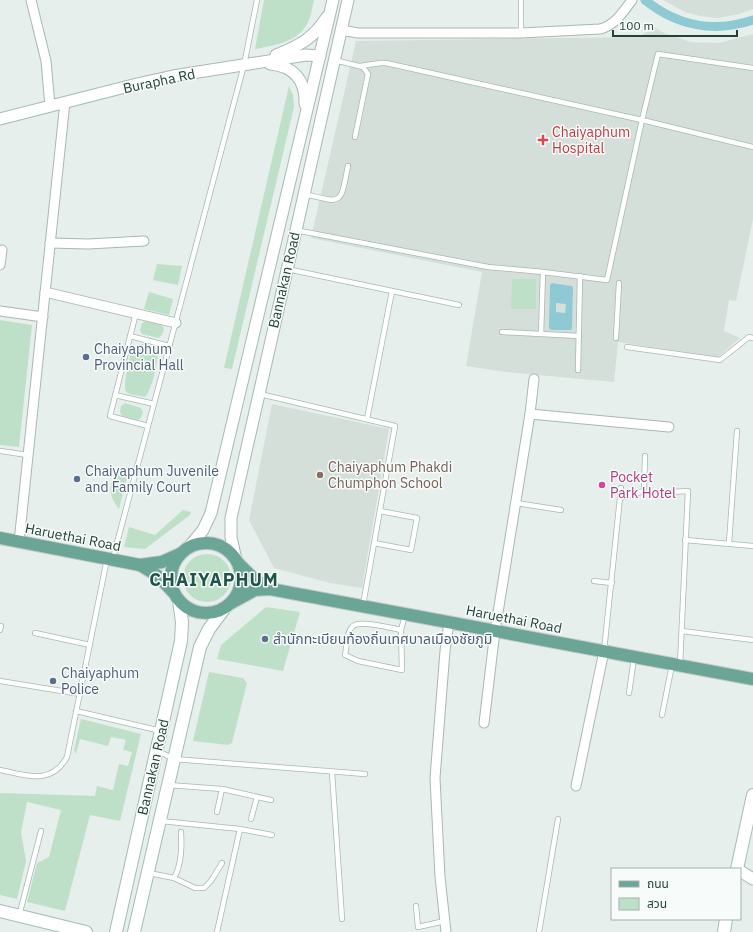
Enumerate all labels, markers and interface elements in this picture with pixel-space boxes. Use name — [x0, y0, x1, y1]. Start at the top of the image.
scale bar — [613, 12, 737, 38]
text: 100 m — [619, 18, 654, 33]
street label: Burapha Rd — [121, 65, 197, 97]
place label: Chaiyaphum Hospital — [552, 123, 630, 157]
marker: Chaiyaphum Hospital — [537, 134, 549, 146]
street label: Bannakan Road — [264, 230, 304, 330]
place label: Chaiyaphum Provincial Hall — [94, 340, 184, 374]
marker: Chaiyaphum Provincial Hall — [81, 352, 91, 362]
place label: Chaiyaphum Phakdi Chumphon School — [328, 458, 452, 492]
place label: Chaiyaphum Juvenile and Family Court — [85, 462, 219, 496]
place label: Pocket Park Hotel — [610, 468, 676, 502]
marker: Chaiyaphum Phakdi Chumphon School — [315, 470, 325, 480]
marker: Chaiyaphum Juvenile and Family Court — [72, 474, 82, 484]
marker: Pocket Park Hotel — [597, 480, 607, 490]
street label: Haruethai Road — [23, 519, 123, 555]
district label: CHAIYAPHUM — [149, 568, 279, 591]
street label: Haruethai Road — [464, 601, 564, 637]
place label: สำนักทะเบียนท้องถิ่นเทศบาลเมืองชัยภูมิ — [273, 630, 492, 648]
marker: สำนักทะเบียนท้องถิ่นเทศบาลเมืองชัยภูมิ — [260, 634, 270, 644]
place label: Chaiyaphum Police — [61, 664, 139, 698]
marker: Chaiyaphum Police — [48, 676, 58, 686]
street label: Bannakan Road — [133, 717, 173, 817]
legend — [611, 868, 741, 920]
text: ถนน — [647, 876, 669, 891]
text: สวน — [647, 896, 667, 911]

